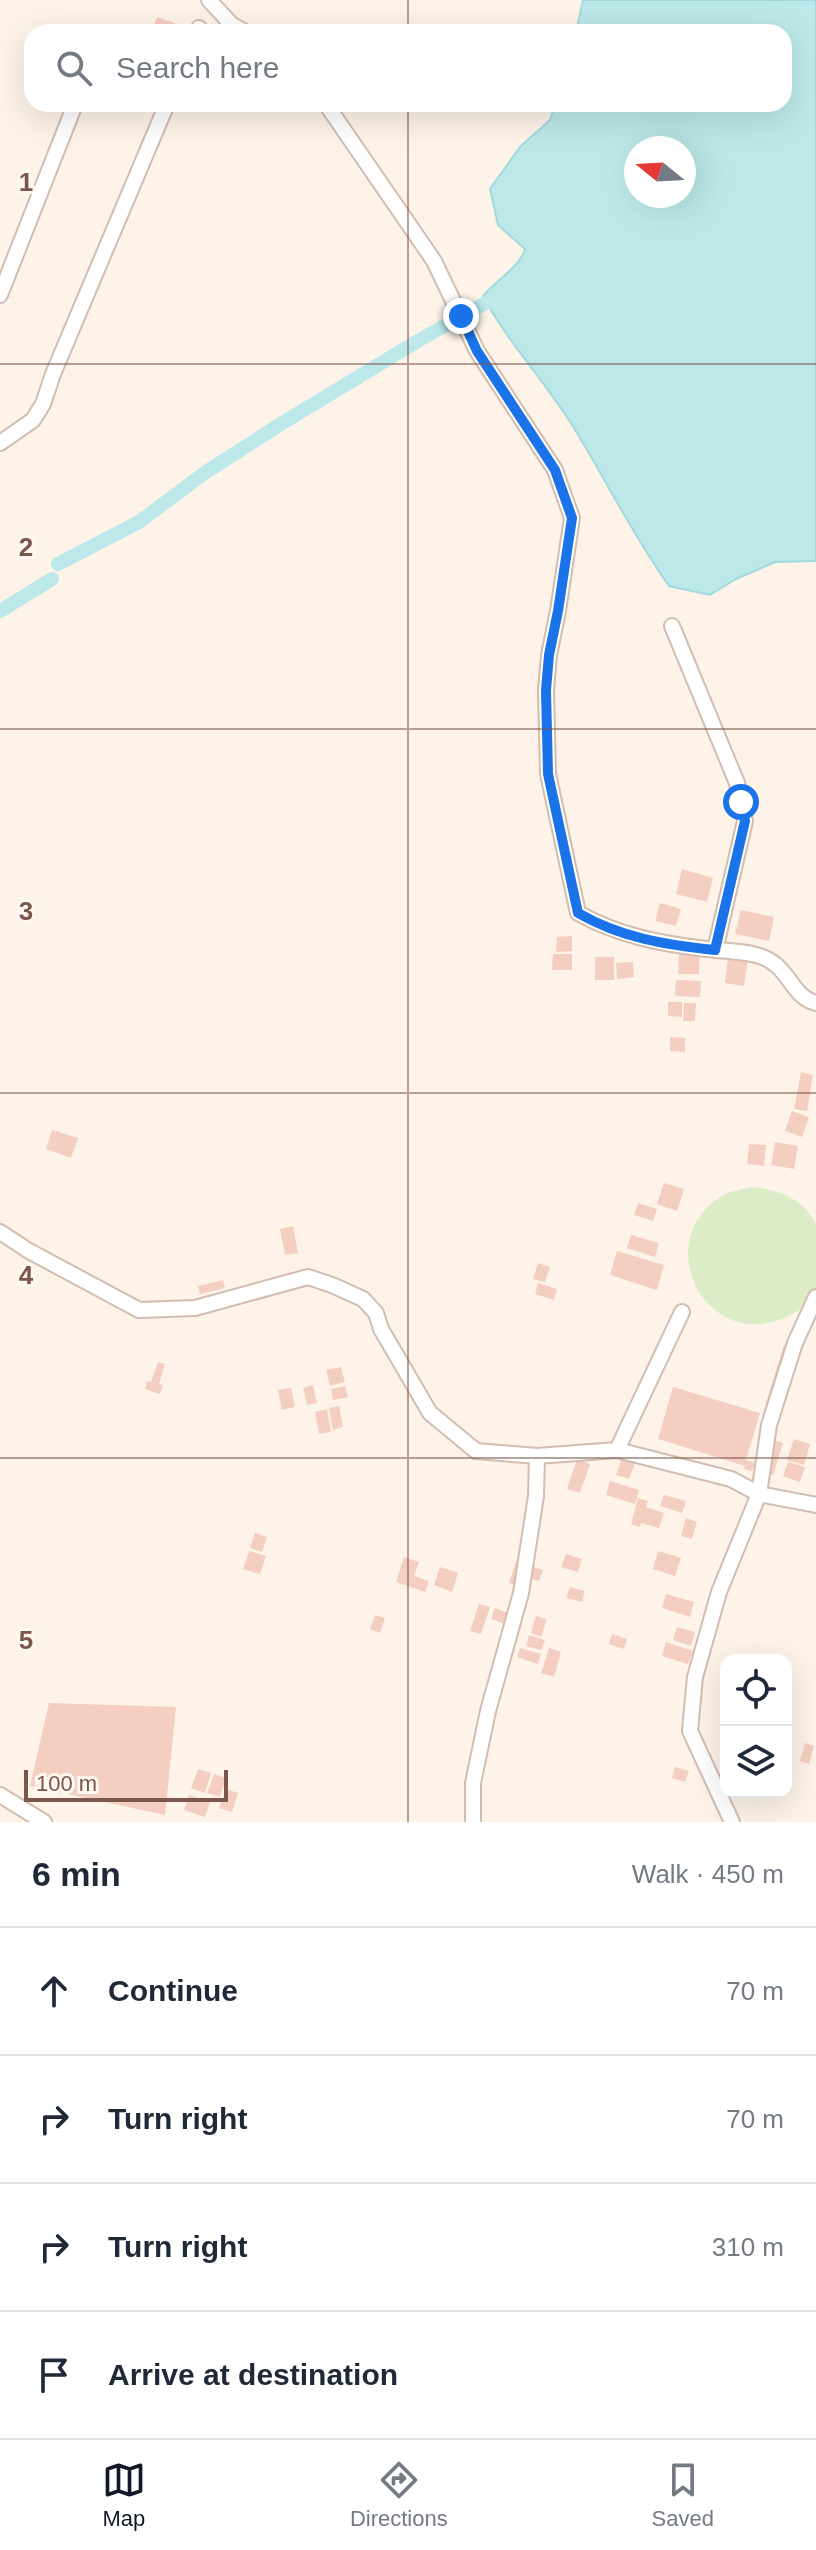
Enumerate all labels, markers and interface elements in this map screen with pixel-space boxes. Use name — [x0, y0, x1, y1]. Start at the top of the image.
search box — [24, 24, 792, 112]
icon: search — [52, 46, 96, 90]
text: Search here — [116, 51, 279, 84]
north arrow — [624, 136, 696, 208]
text: 1 — [19, 167, 33, 197]
route end — [443, 298, 479, 334]
text: 2 — [19, 532, 33, 562]
route start — [723, 784, 759, 820]
text: 3 — [19, 896, 33, 926]
text: 4 — [19, 1260, 34, 1290]
text: 5 — [19, 1625, 33, 1655]
map controls — [720, 1654, 792, 1798]
button: locate — [720, 1654, 792, 1726]
button: layers — [720, 1726, 792, 1798]
scale bar — [24, 1766, 228, 1802]
text: 100 m — [36, 1771, 97, 1796]
text: 6 min — [32, 1855, 121, 1893]
text: Walk · 450 m — [632, 1859, 784, 1889]
icon: ahead — [32, 1969, 76, 2013]
text: Continue — [108, 1974, 238, 2007]
text: 70 m — [726, 1976, 784, 2006]
icon: right — [32, 2097, 76, 2141]
text: Turn right — [108, 2102, 247, 2135]
text: 70 m — [726, 2104, 784, 2134]
icon: right — [32, 2225, 76, 2269]
text: Turn right — [108, 2230, 247, 2263]
text: 310 m — [712, 2232, 784, 2262]
icon: arrive — [32, 2353, 76, 2397]
text: Arrive at destination — [108, 2358, 398, 2391]
tab: Map — [102, 2458, 146, 2532]
tab: Directions — [350, 2458, 448, 2532]
tab: Saved — [652, 2458, 714, 2532]

